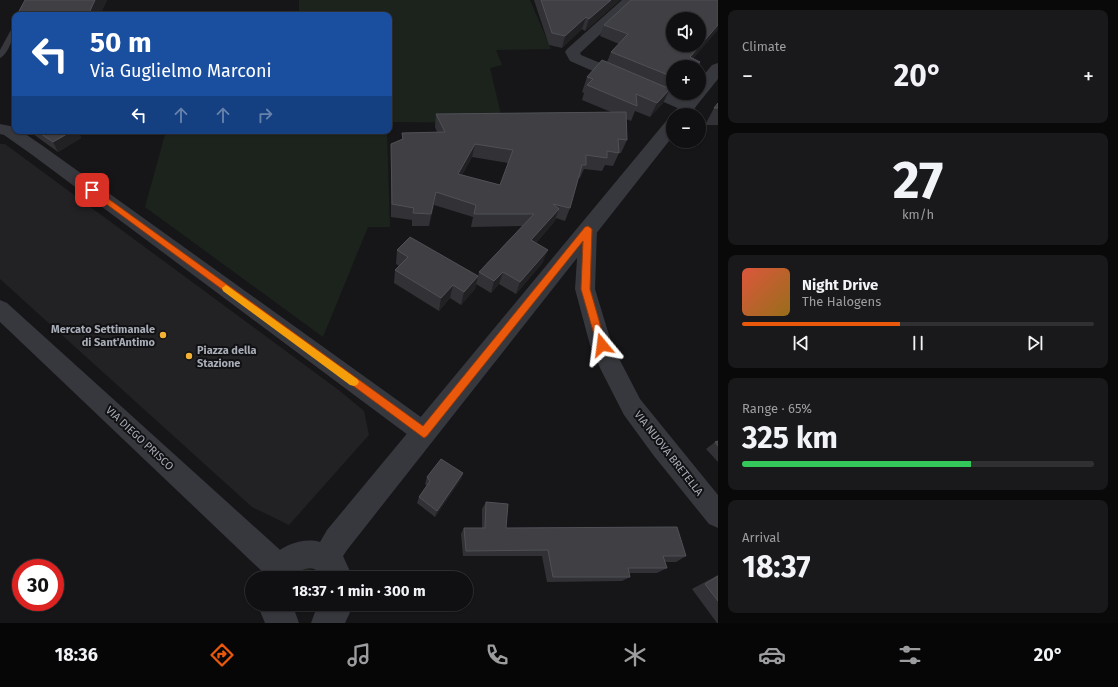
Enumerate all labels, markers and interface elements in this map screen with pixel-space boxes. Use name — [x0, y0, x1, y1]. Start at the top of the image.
map controls — [666, 12, 706, 148]
button: sound — [666, 12, 706, 52]
text: 50 m — [90, 26, 152, 59]
icon: left — [24, 28, 76, 80]
text: Climate — [742, 39, 786, 54]
text: 20° — [894, 58, 942, 94]
text: Via Guglielmo Marconi — [90, 60, 272, 82]
button: + — [666, 60, 706, 100]
text: − — [742, 63, 753, 90]
text: + — [1083, 63, 1094, 90]
icon: left — [128, 104, 150, 126]
icon: ahead — [170, 104, 192, 126]
icon: ahead — [212, 104, 234, 126]
icon: right — [254, 104, 276, 126]
button: − — [666, 108, 706, 148]
text: 27 — [893, 149, 943, 212]
pin — [75, 173, 109, 207]
icon: arrive — [81, 179, 103, 201]
text: km/h — [902, 207, 934, 222]
text: Night Drive — [802, 276, 878, 294]
text: The Halogens — [802, 294, 881, 309]
place label: Mercato Settimanale di Sant'Antimo — [51, 323, 156, 349]
position arrow — [581, 324, 623, 366]
marker: Mercato Settimanale di Sant'Antimo — [158, 330, 168, 340]
icon: previous — [790, 332, 812, 354]
icon: pause — [907, 332, 929, 354]
icon: next — [1024, 332, 1046, 354]
place label: Piazza della Stazione — [197, 344, 256, 370]
marker: Piazza della Stazione — [184, 351, 194, 361]
text: Range · 65% — [742, 401, 812, 416]
street label: VIA DIEGO PRISCO — [103, 404, 176, 473]
street label: VIA NUOVA BRETELLA — [631, 408, 706, 499]
text: 325 km — [742, 420, 838, 456]
text: Arrival — [742, 530, 780, 545]
text: 18:37 — [742, 549, 811, 585]
speed limit sign: 30 — [12, 559, 64, 611]
text: 18:37 · 1 min · 300 m — [292, 582, 426, 600]
icon: directions — [208, 641, 236, 669]
icon: music — [345, 641, 373, 669]
icon: phone — [483, 641, 511, 669]
icon: climate — [621, 641, 649, 669]
icon: car — [758, 641, 786, 669]
icon: filters — [896, 641, 924, 669]
text: 18:36 — [55, 644, 98, 666]
text: 20° — [1034, 644, 1063, 666]

